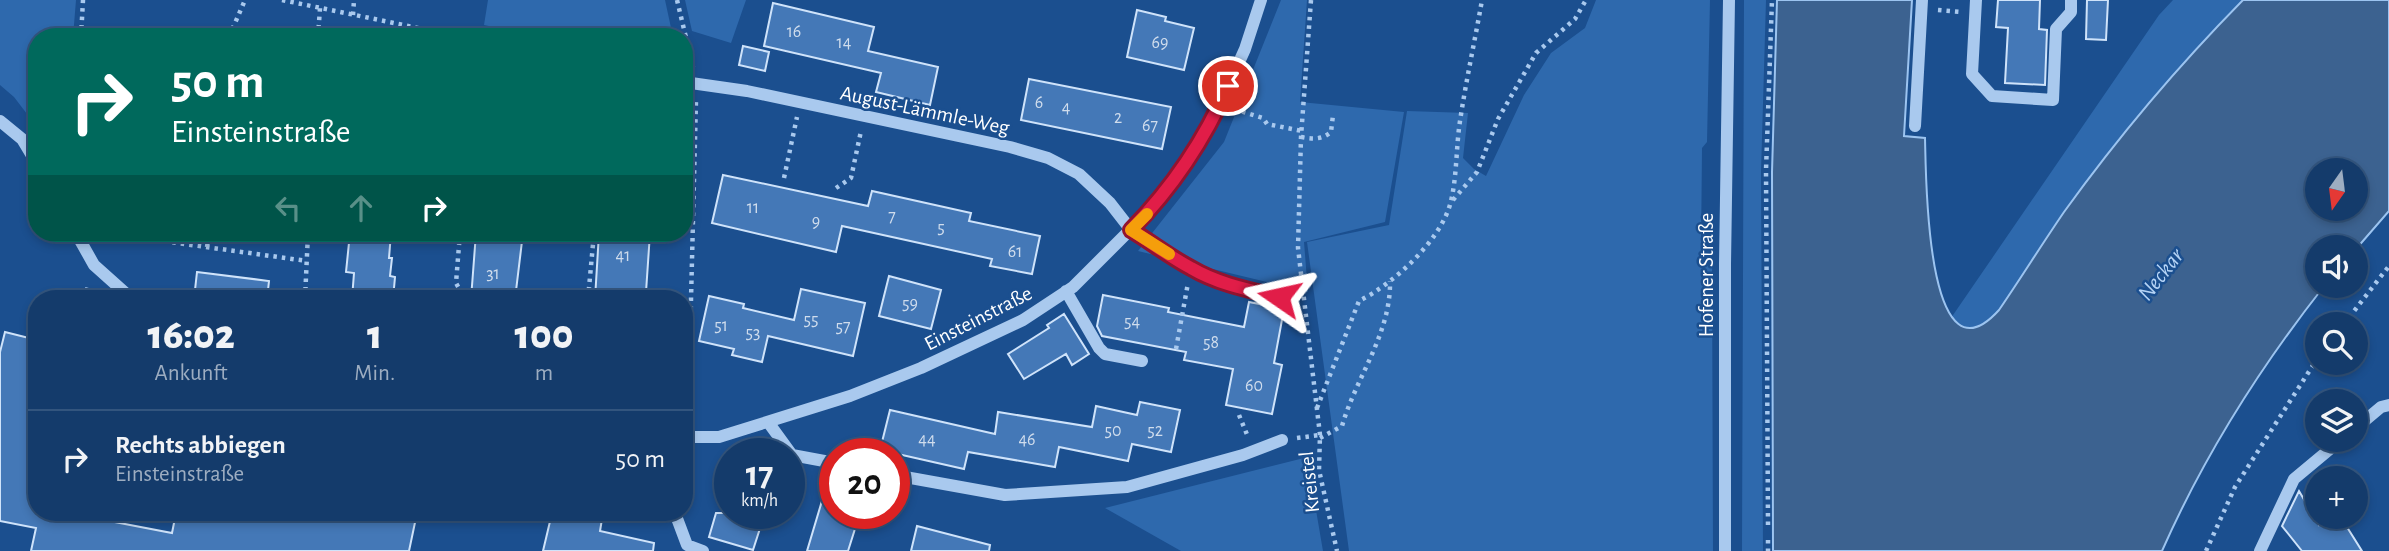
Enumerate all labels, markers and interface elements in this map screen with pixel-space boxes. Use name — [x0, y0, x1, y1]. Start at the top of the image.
house number: 16 — [787, 23, 801, 41]
house number: 14 — [837, 34, 852, 52]
house number: 69 — [1152, 34, 1168, 52]
icon: right — [56, 56, 147, 147]
pin — [1198, 56, 1258, 116]
text: 50 m — [171, 58, 265, 107]
icon: arrive — [1209, 67, 1247, 105]
street label: August-Lämmle-Weg — [839, 82, 1012, 139]
house number: 6 — [1035, 94, 1043, 112]
house number: 4 — [1062, 99, 1071, 117]
house number: 2 — [1114, 109, 1122, 127]
text: Einsteinstraße — [171, 116, 351, 148]
house number: 67 — [1142, 117, 1158, 135]
north arrow — [2305, 158, 2368, 220]
map controls — [2305, 158, 2368, 529]
icon: left — [269, 189, 307, 227]
icon: ahead — [342, 189, 380, 227]
icon: right — [415, 189, 453, 227]
house number: 11 — [747, 199, 759, 217]
house number: 7 — [888, 208, 896, 226]
house number: 9 — [812, 213, 820, 231]
street label: Hofener Straße — [1696, 213, 1717, 337]
house number: 5 — [937, 219, 945, 237]
button: sound — [2305, 235, 2368, 298]
house number: 61 — [1008, 243, 1022, 261]
water label: Neckar — [2134, 244, 2189, 305]
house number: 41 — [616, 247, 630, 265]
position arrow — [1242, 260, 1316, 334]
house number: 31 — [486, 265, 500, 283]
street label: Einsteinstraße — [921, 282, 1036, 355]
house number: 59 — [902, 295, 918, 313]
house number: 55 — [803, 311, 819, 329]
button: search — [2305, 312, 2368, 375]
house number: 54 — [1124, 313, 1140, 331]
text: 16:02 — [147, 314, 235, 356]
text: 1 — [367, 314, 382, 356]
text: 100 — [515, 314, 574, 356]
house number: 51 — [714, 317, 728, 335]
house number: 57 — [835, 318, 851, 336]
house number: 53 — [746, 324, 760, 342]
house number: 58 — [1203, 334, 1219, 352]
text: Ankunft — [155, 362, 228, 385]
text: Min. — [354, 362, 395, 385]
text: m — [535, 362, 553, 385]
house number: 60 — [1245, 377, 1263, 395]
button: layers — [2305, 389, 2368, 452]
house number: 50 — [1104, 422, 1122, 440]
house number: 52 — [1147, 422, 1163, 440]
house number: 44 — [918, 431, 936, 449]
house number: 46 — [1018, 431, 1036, 449]
text: Rechts abbiegen — [115, 432, 286, 458]
speed limit sign: 20 — [819, 438, 910, 529]
icon: right — [56, 440, 94, 478]
text: 50 m — [615, 446, 665, 472]
street label: Kreistel — [1296, 450, 1323, 514]
text: 17 — [746, 457, 773, 492]
text: Einsteinstraße — [115, 463, 244, 486]
button: + — [2305, 466, 2368, 529]
text: km/h — [741, 492, 778, 510]

